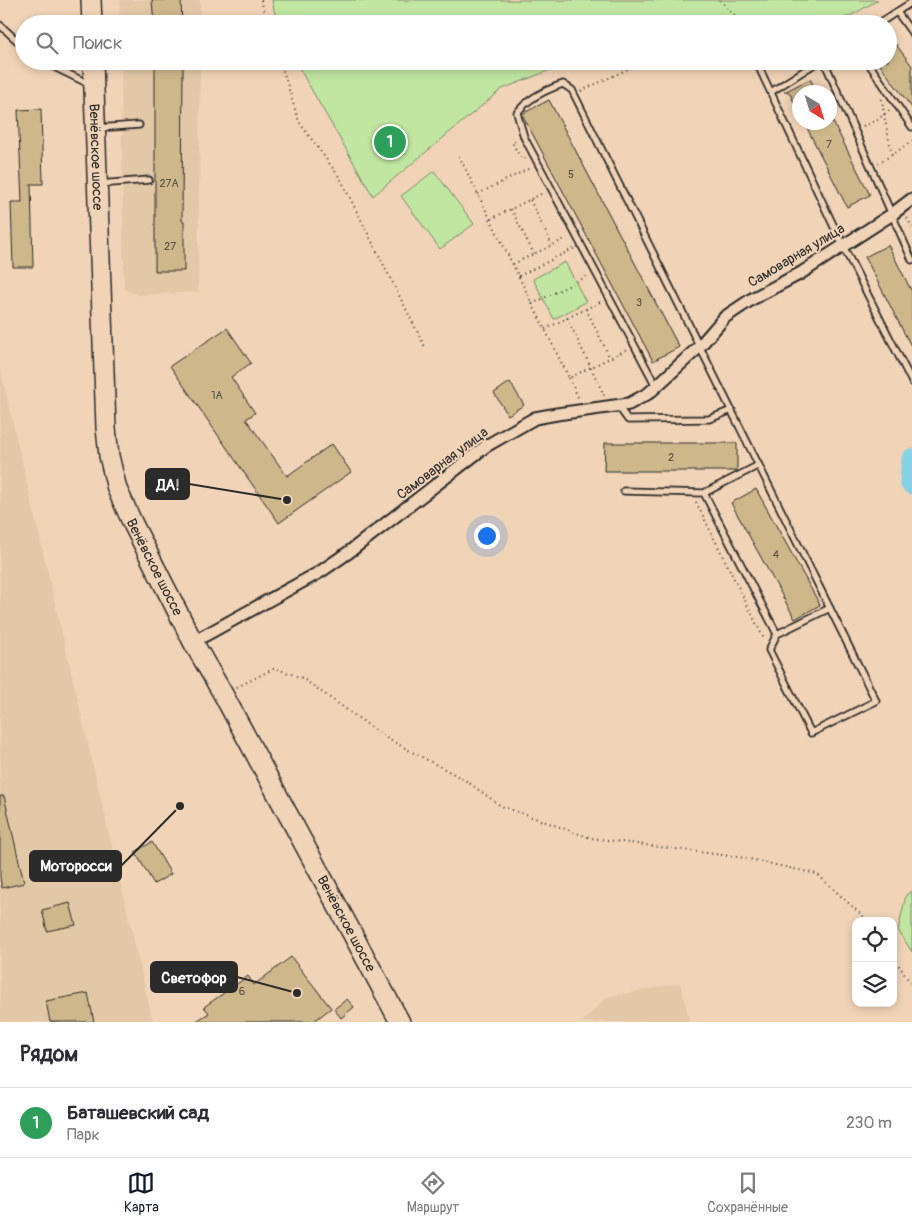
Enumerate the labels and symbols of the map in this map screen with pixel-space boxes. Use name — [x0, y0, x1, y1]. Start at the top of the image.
north arrow — [792, 85, 837, 130]
street label: Венёвское шоссе — [86, 103, 106, 211]
pin: 1 — [374, 123, 406, 161]
house number: 7 — [826, 138, 832, 151]
house number: 5 — [568, 168, 574, 181]
house number: 27А — [159, 177, 179, 190]
street label: Самоварная улица — [745, 220, 848, 291]
house number: 27 — [164, 240, 176, 253]
house number: 3 — [636, 296, 642, 309]
house number: 1А — [211, 389, 223, 402]
street label: Самоварная улица — [393, 424, 491, 503]
house number: 2 — [668, 451, 674, 464]
callout: ДА! — [146, 469, 189, 499]
text: ДА! — [155, 476, 180, 495]
street label: Венёвское шоссе — [123, 516, 186, 619]
your location — [474, 523, 500, 549]
house number: 4 — [773, 548, 780, 561]
callout: Моторосси — [30, 851, 121, 881]
text: Моторосси — [40, 857, 112, 876]
street label: Венёвское шоссе — [314, 873, 379, 975]
callout: Светофор — [151, 962, 237, 992]
text: Светофор — [161, 969, 227, 988]
house number: 6 — [239, 985, 245, 998]

